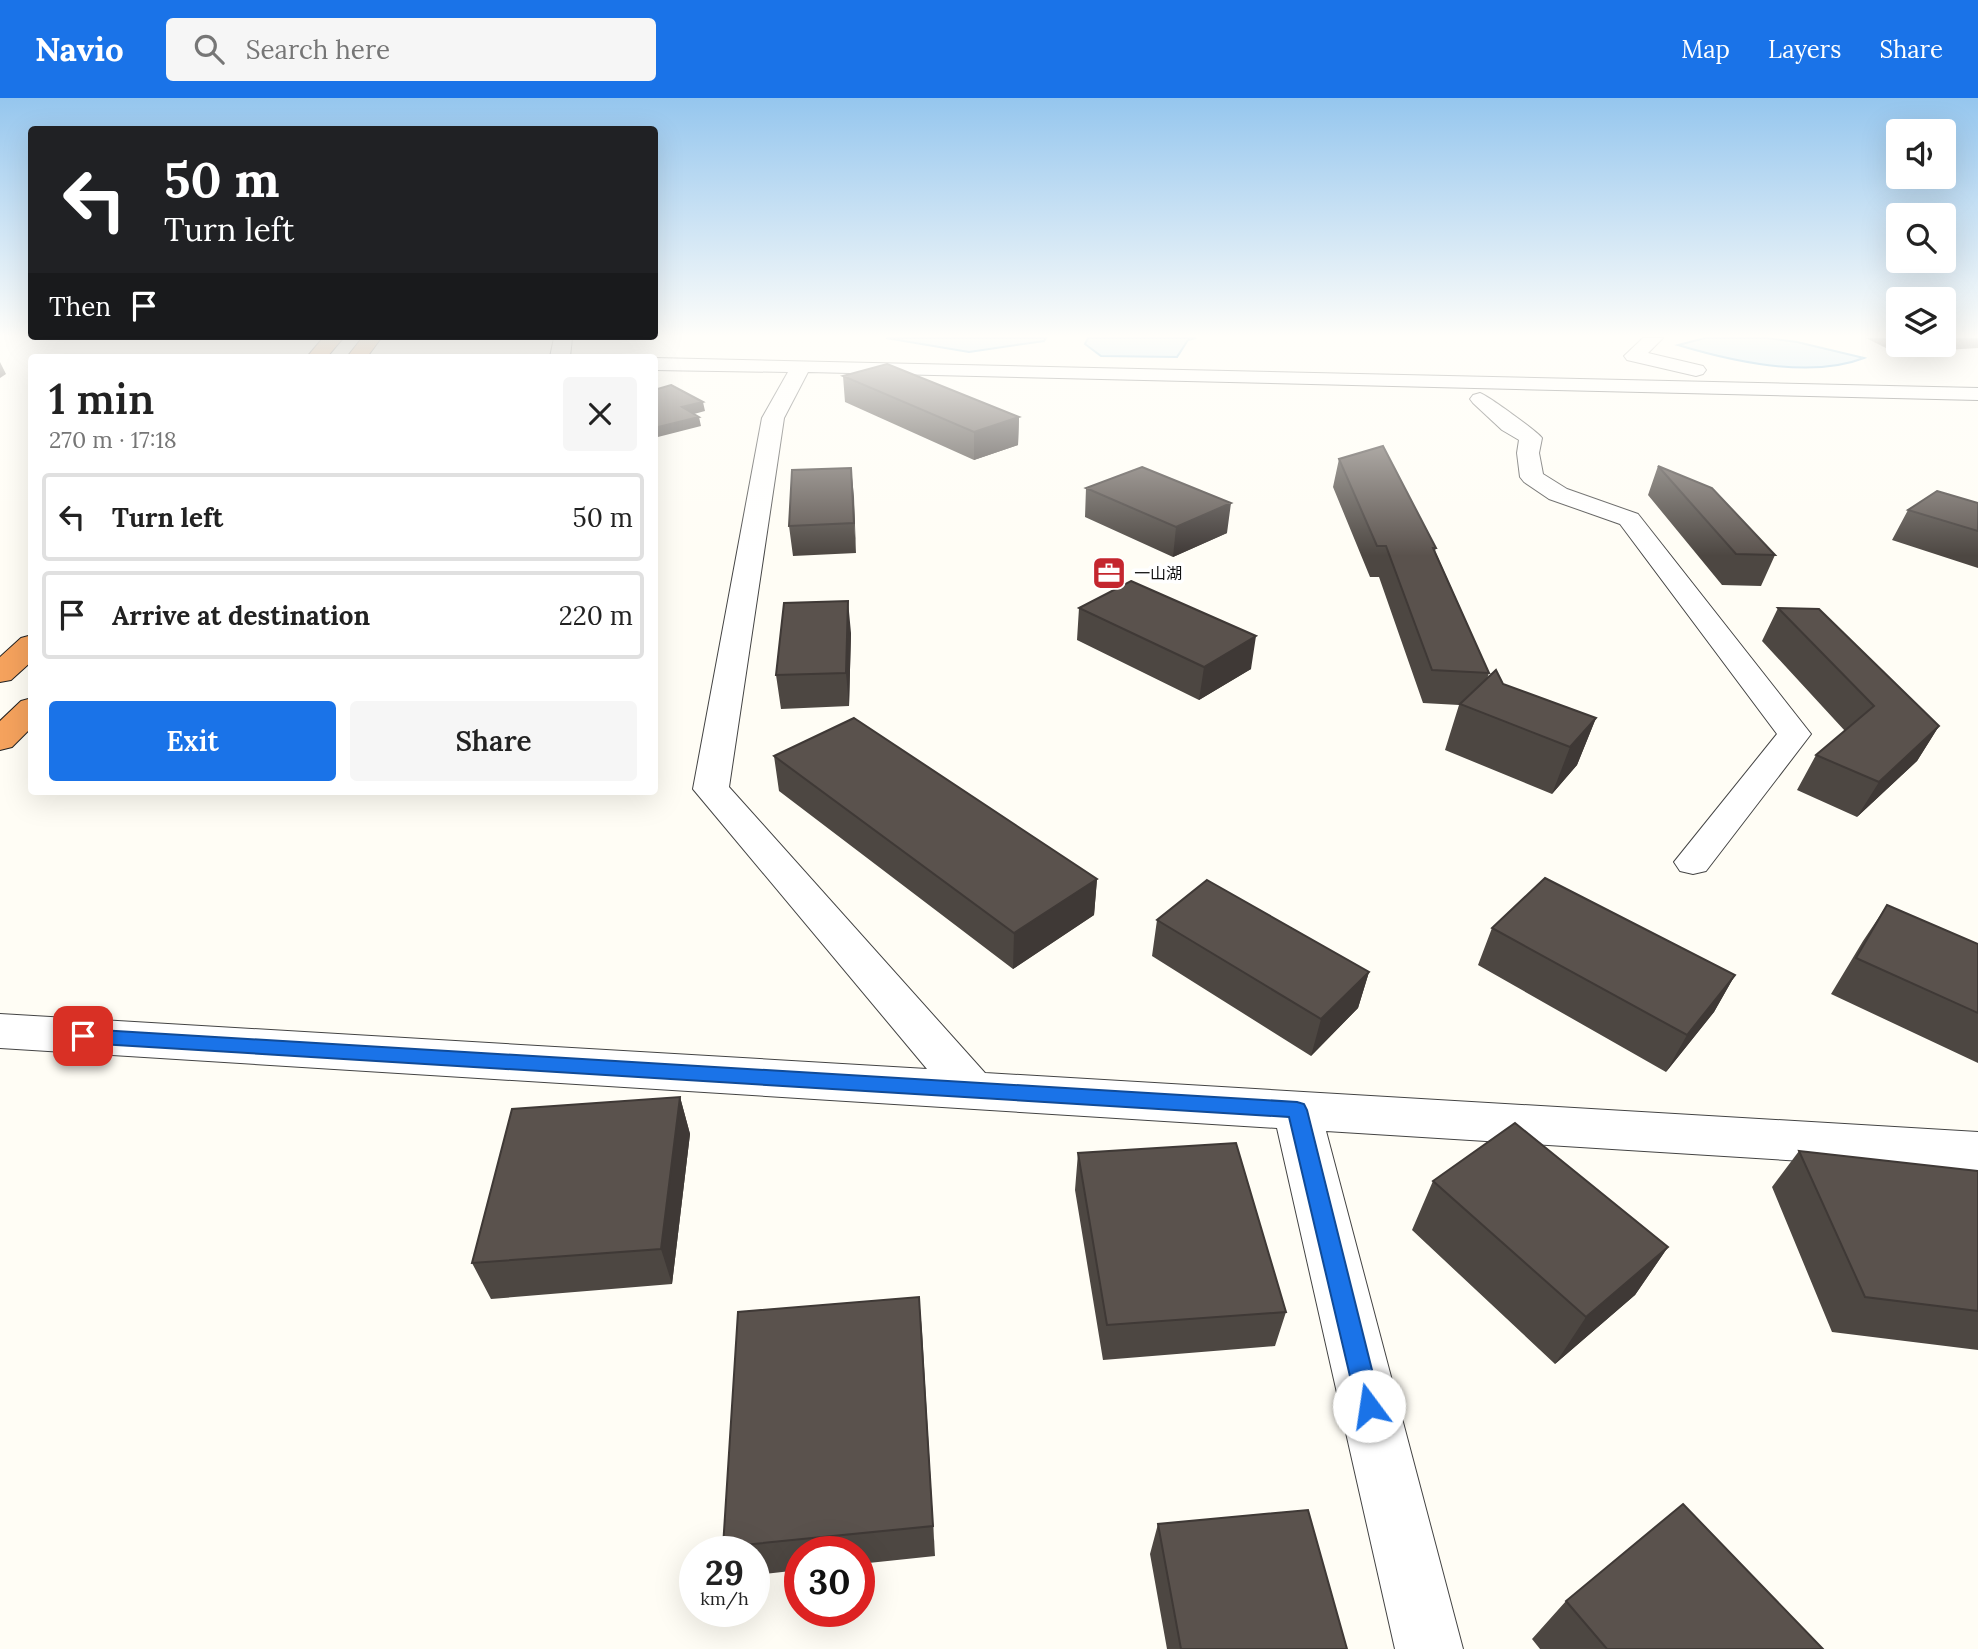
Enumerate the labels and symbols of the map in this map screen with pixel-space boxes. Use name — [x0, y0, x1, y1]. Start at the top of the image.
office icon: 一山湖 — [1090, 554, 1128, 592]
place label: 一山湖 — [1134, 563, 1182, 583]
pin — [53, 1006, 113, 1066]
position arrow — [1332, 1369, 1406, 1443]
speed limit sign: 30 — [784, 1536, 875, 1627]

